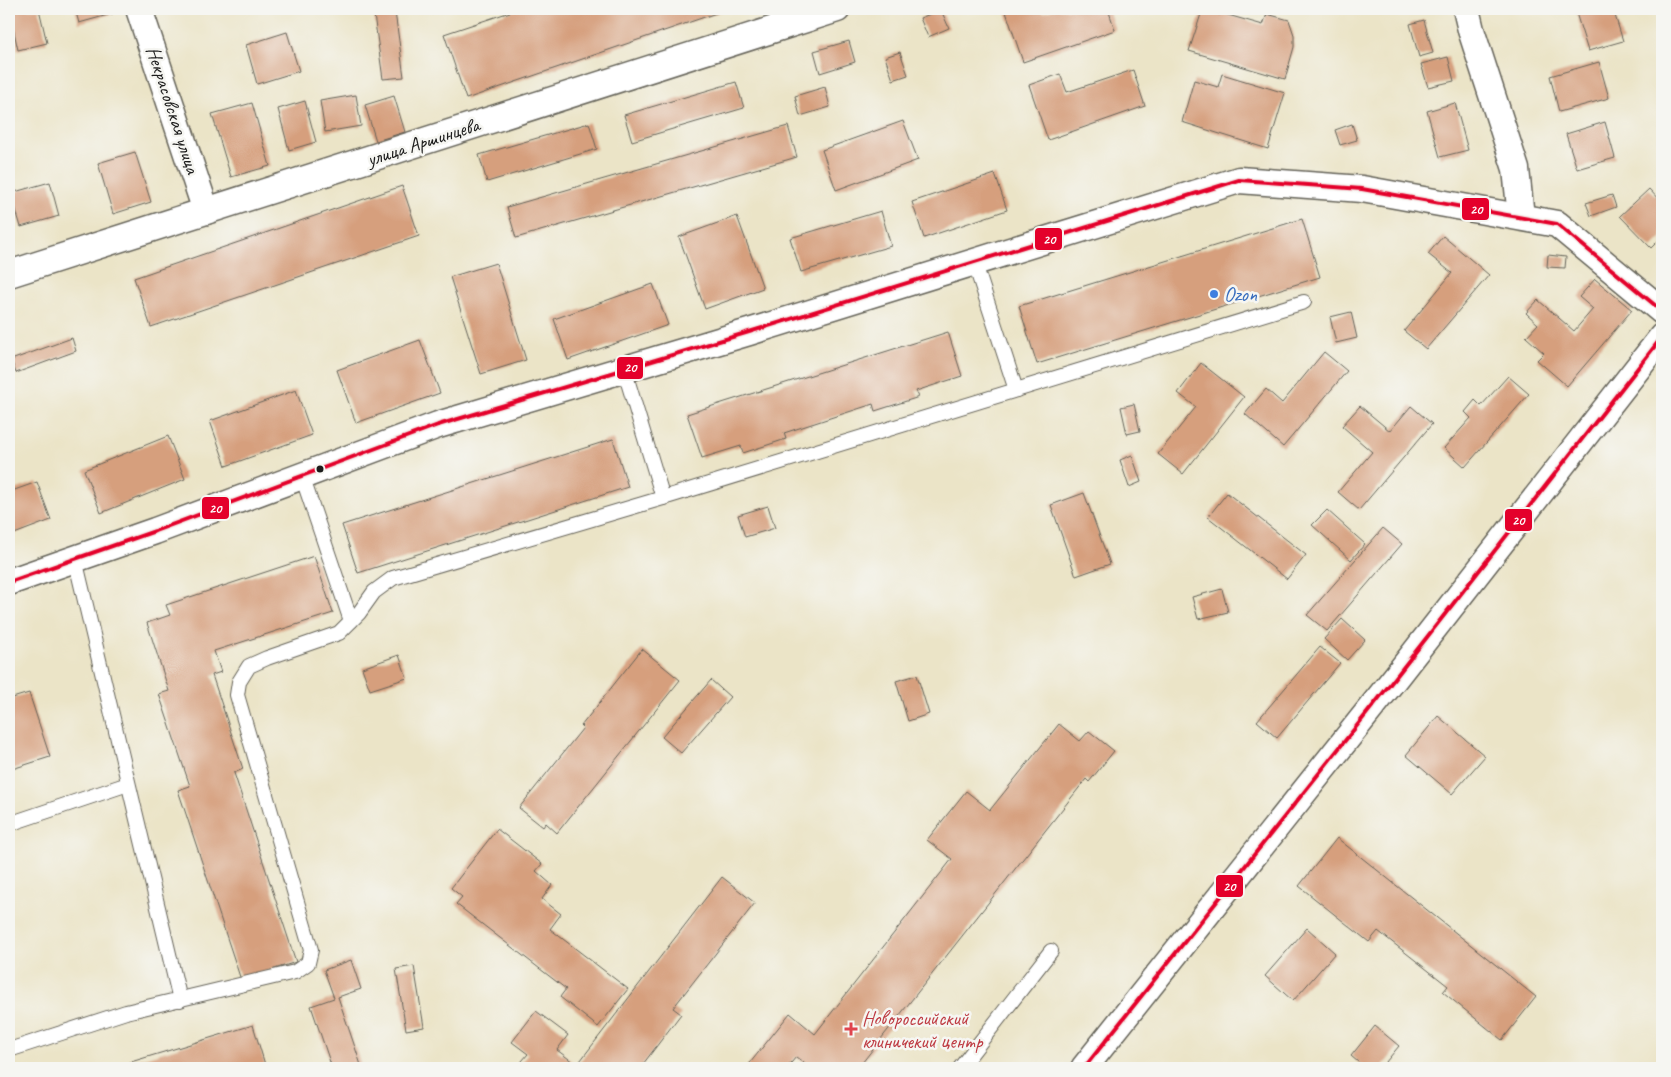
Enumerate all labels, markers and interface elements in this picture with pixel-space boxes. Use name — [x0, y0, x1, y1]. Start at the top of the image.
street label: Некрасовская улица — [141, 43, 206, 179]
street label: улица Аршинцева — [363, 112, 484, 172]
line badge: 20 — [1461, 197, 1490, 221]
text: 20 — [1470, 201, 1484, 218]
line badge: 20 — [1034, 227, 1063, 251]
text: 20 — [1043, 231, 1057, 248]
place label: Ozon — [1224, 282, 1258, 307]
marker: Ozon — [1208, 288, 1220, 300]
line badge: 20 — [616, 356, 644, 380]
text: 20 — [624, 359, 638, 376]
unlabelled marker — [315, 464, 325, 474]
line badge: 20 — [201, 496, 230, 520]
text: 20 — [209, 500, 223, 517]
line badge: 20 — [1504, 508, 1533, 532]
text: 20 — [1512, 512, 1526, 529]
line badge: 20 — [1215, 874, 1244, 898]
text: 20 — [1223, 878, 1237, 895]
place label: Новороссийский клиничекий центр — [862, 1006, 984, 1054]
marker: Новороссийский клиничекий центр — [844, 1022, 858, 1036]

